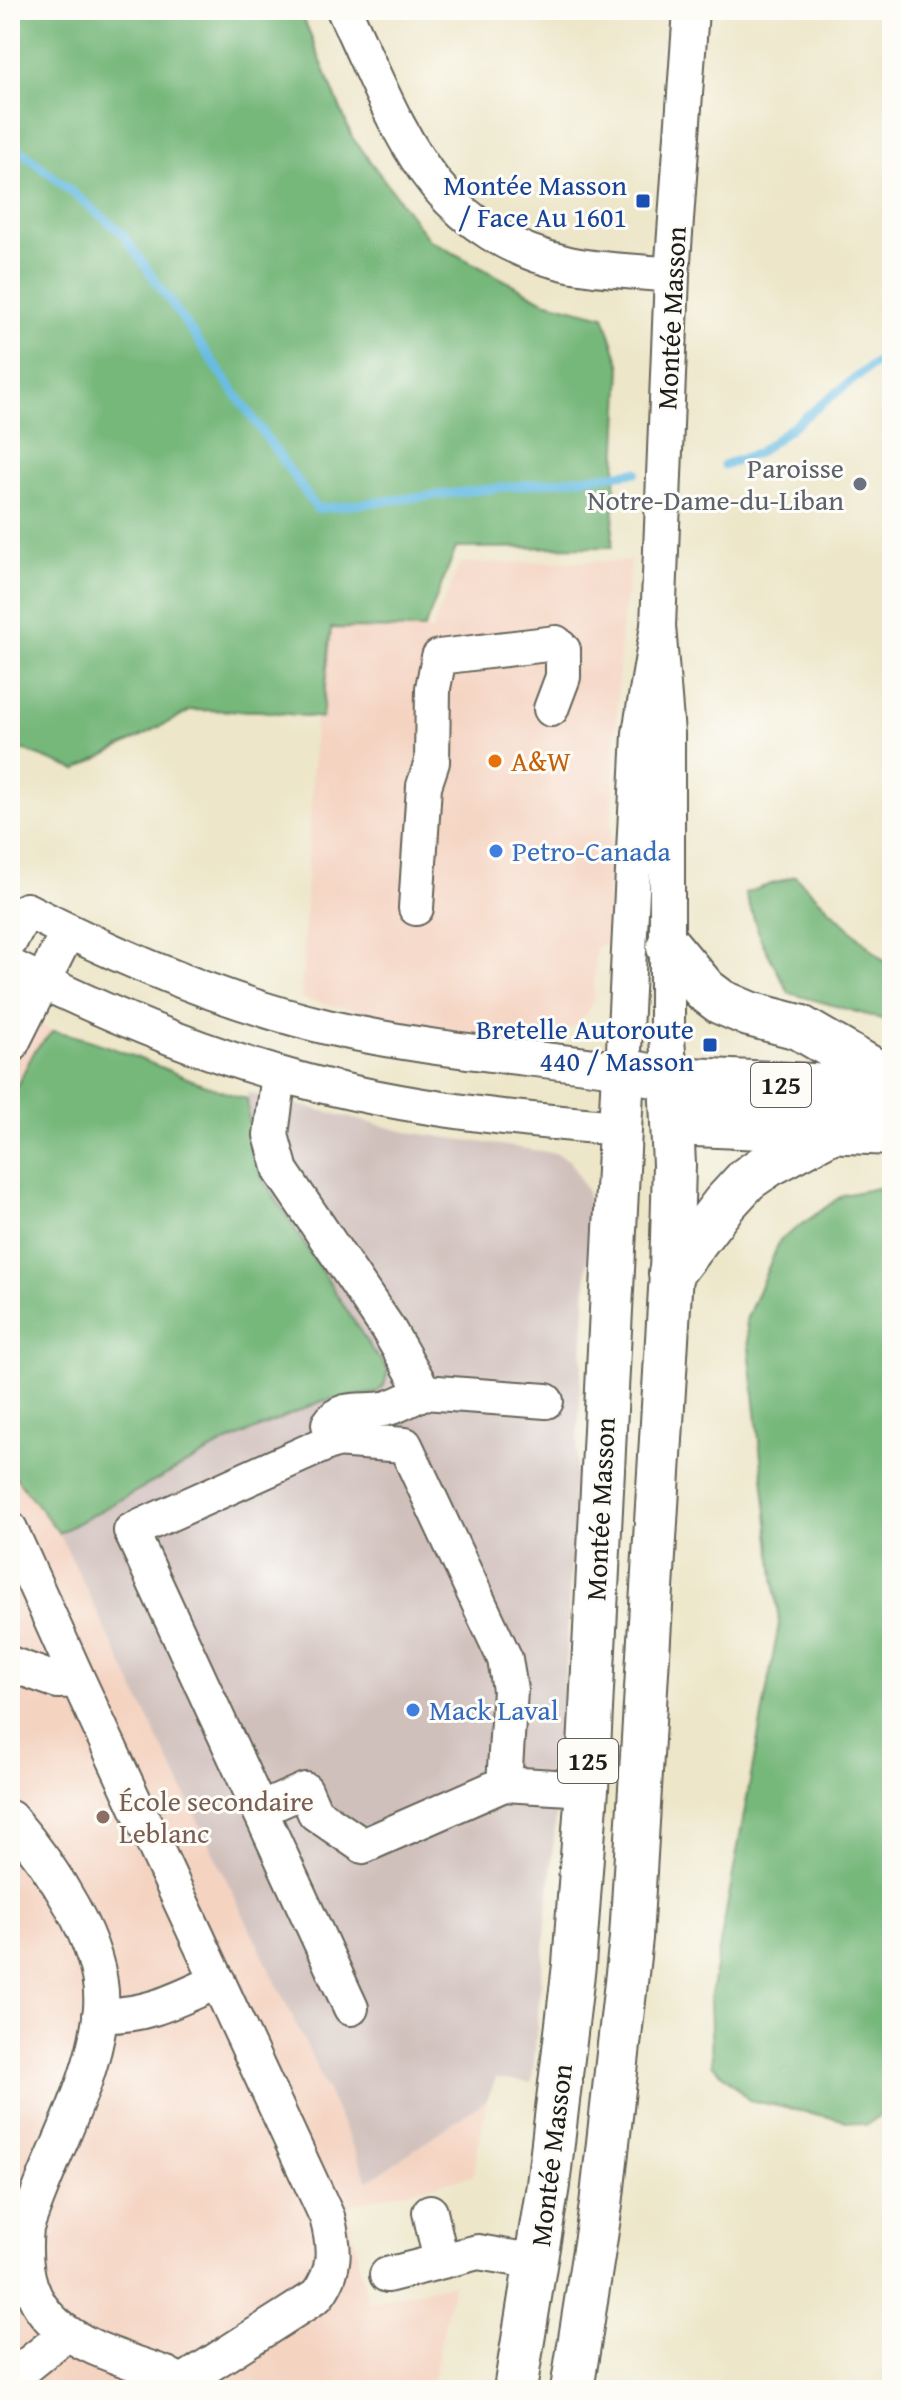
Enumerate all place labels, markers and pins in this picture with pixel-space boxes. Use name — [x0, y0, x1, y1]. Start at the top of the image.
place label: Montée Masson / Face Au 1601 — [443, 164, 627, 237]
marker: Montée Masson / Face Au 1601 — [634, 192, 652, 210]
place label: Paroisse Notre-Dame-du-Liban — [587, 447, 844, 520]
marker: Paroisse Notre-Dame-du-Liban — [851, 475, 869, 493]
place label: A&W — [511, 740, 571, 781]
marker: A&W — [486, 752, 504, 770]
place label: Petro-Canada — [512, 830, 671, 871]
marker: Petro-Canada — [487, 842, 505, 860]
place label: Bretelle Autoroute 440 / Masson — [476, 1008, 694, 1081]
marker: Bretelle Autoroute 440 / Masson — [701, 1036, 719, 1054]
place label: Mack Laval — [429, 1689, 559, 1730]
marker: Mack Laval — [404, 1701, 422, 1719]
place label: École secondaire Leblanc — [119, 1780, 314, 1853]
marker: École secondaire Leblanc — [94, 1808, 112, 1826]

